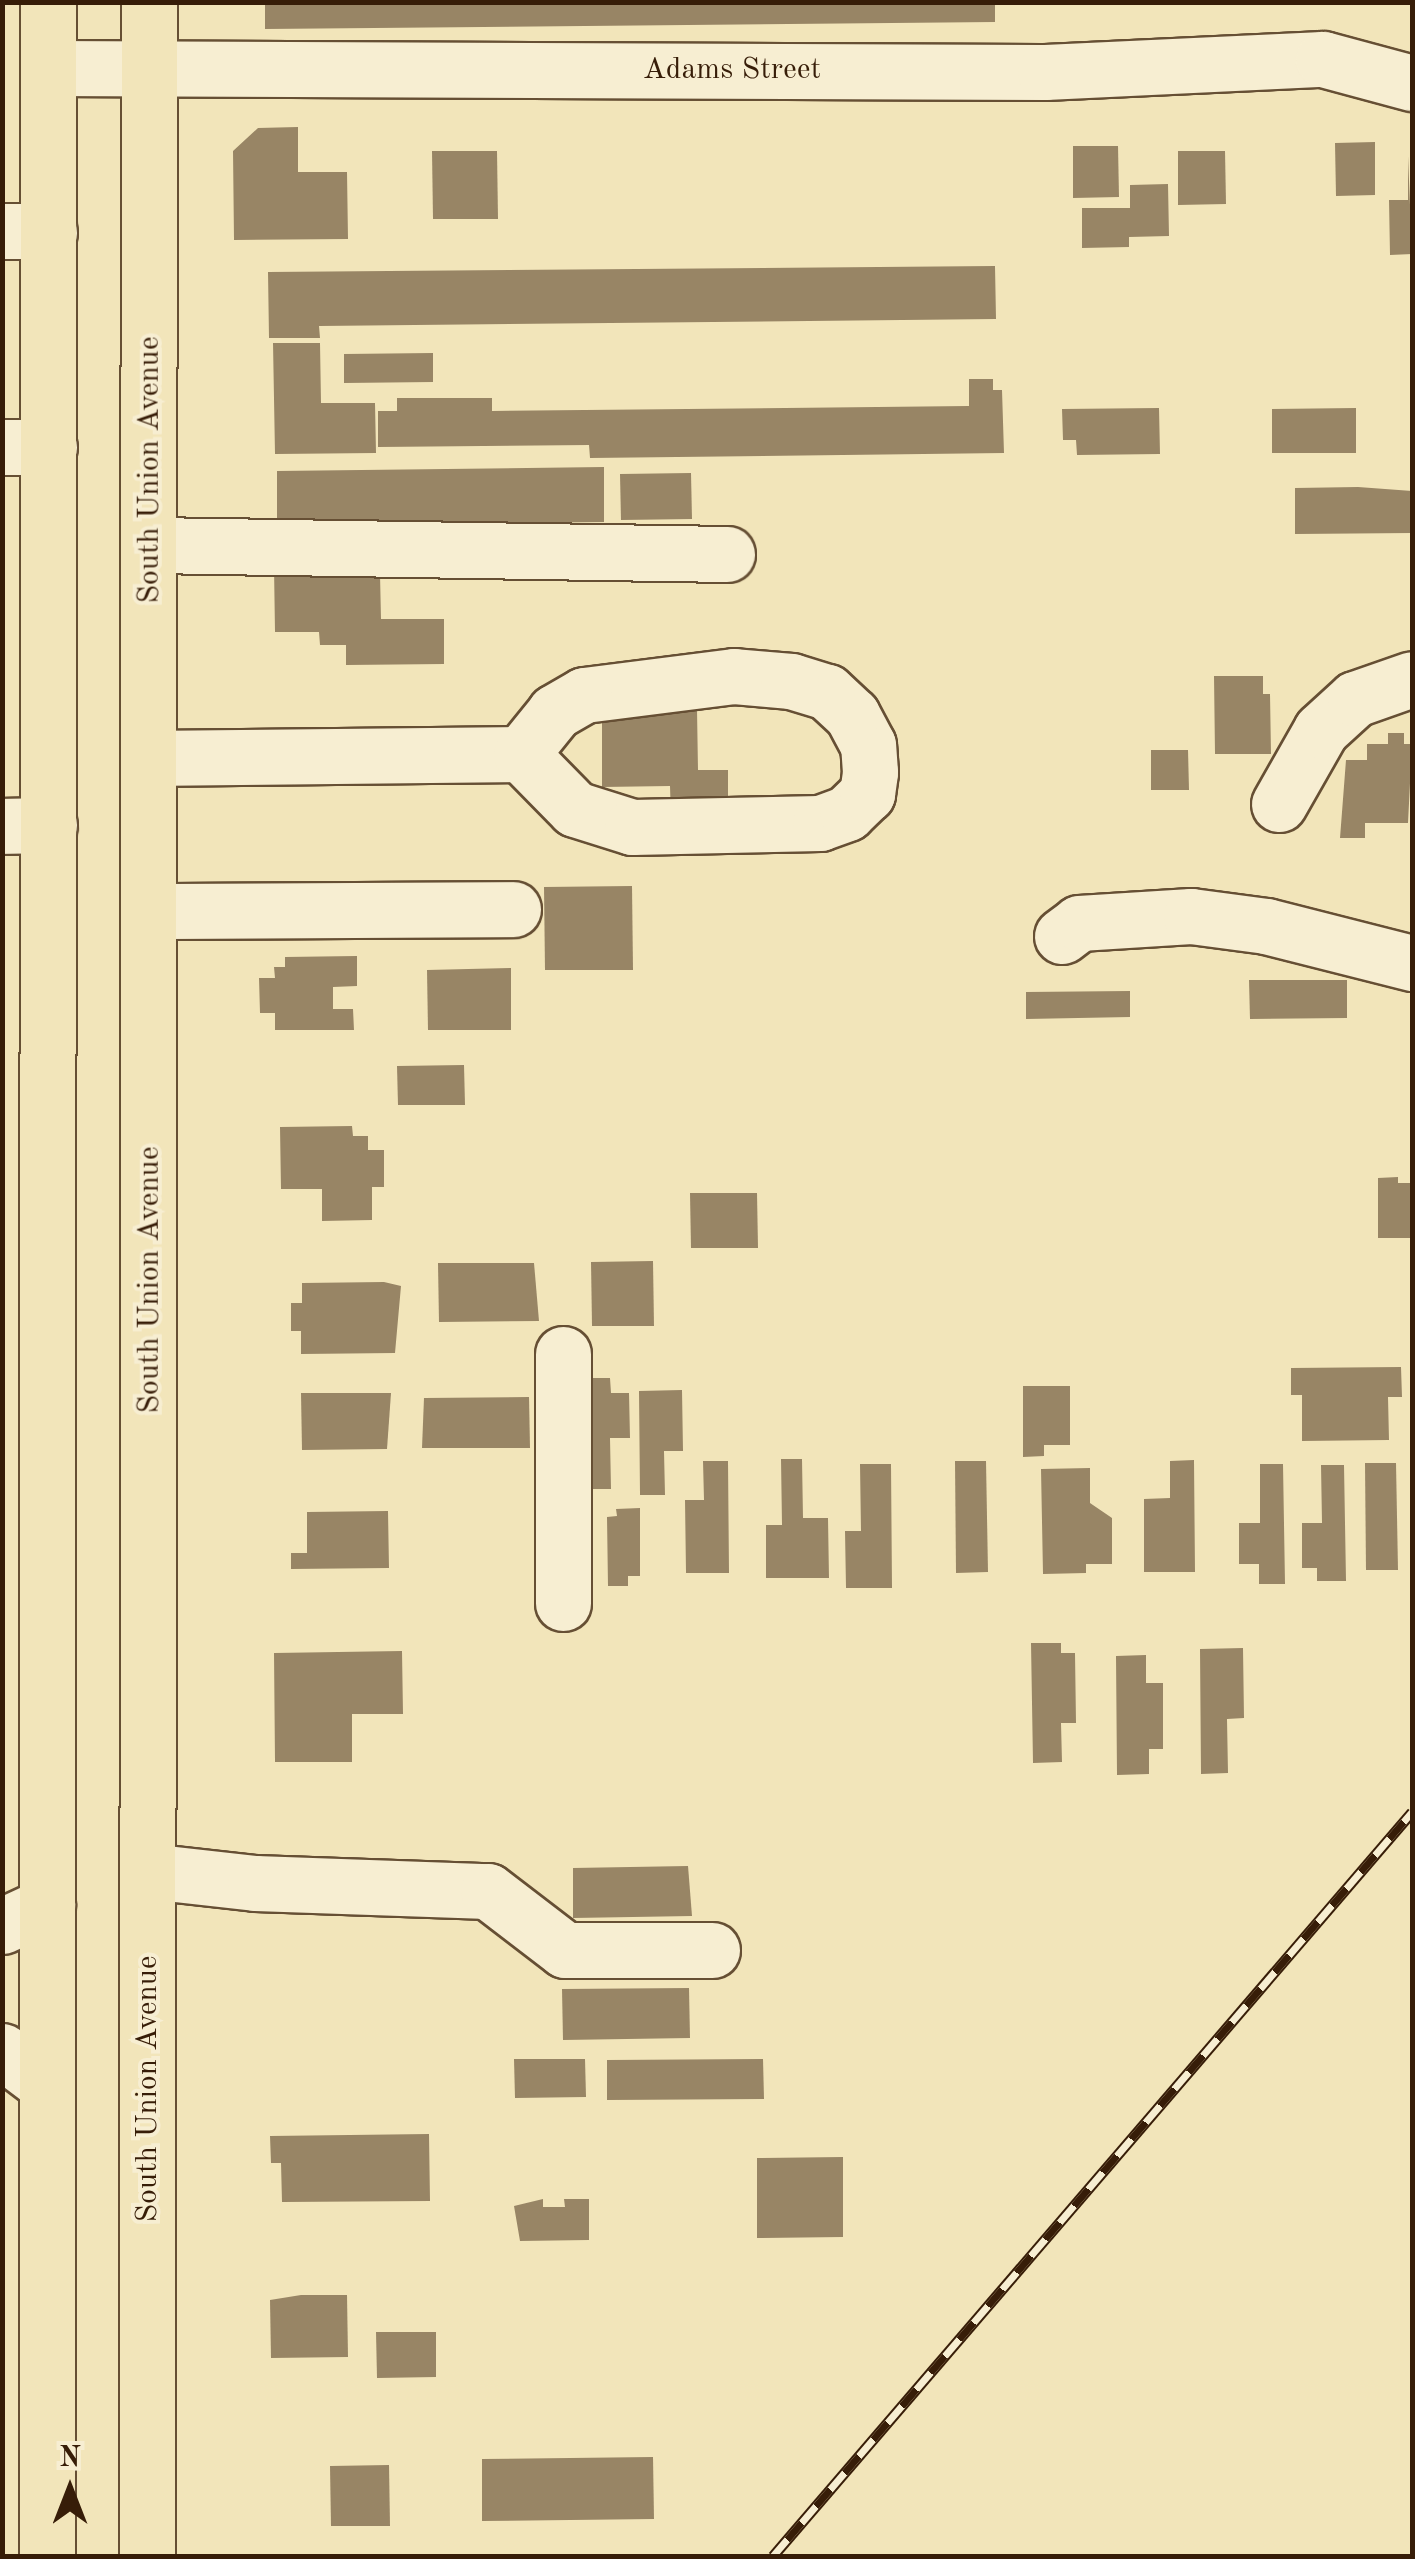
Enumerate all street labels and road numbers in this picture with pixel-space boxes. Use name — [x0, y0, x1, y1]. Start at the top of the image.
street label: Adams Street — [643, 52, 821, 88]
street label: South Union Avenue — [132, 336, 168, 604]
street label: South Union Avenue — [132, 1146, 168, 1414]
street label: South Union Avenue — [130, 1955, 166, 2223]

